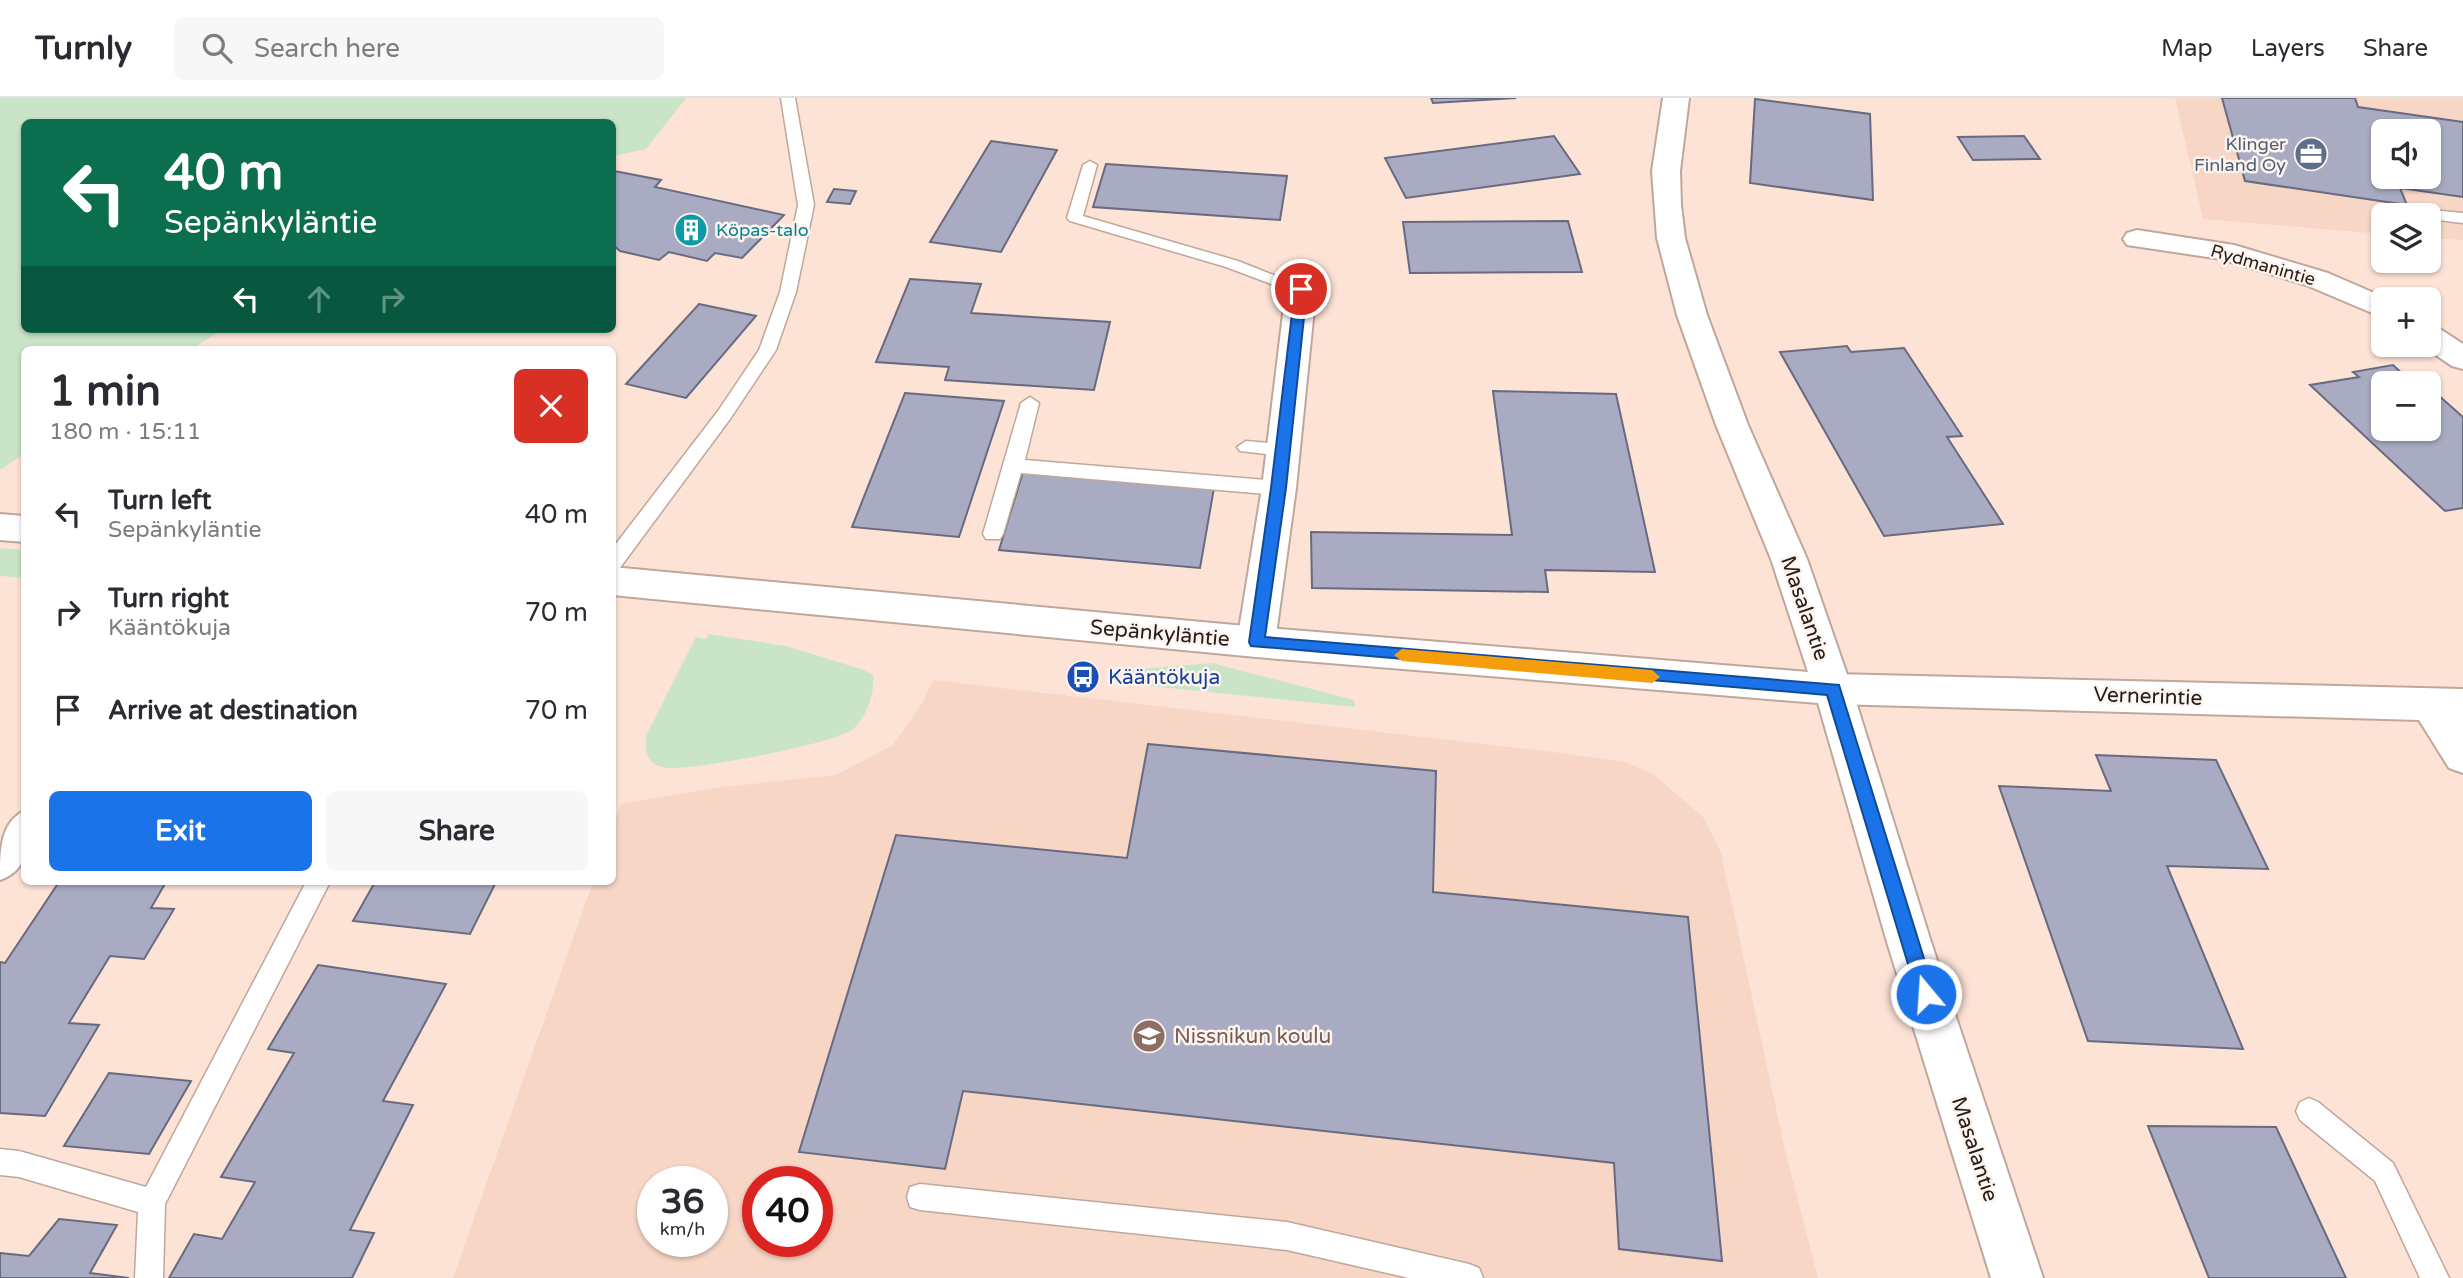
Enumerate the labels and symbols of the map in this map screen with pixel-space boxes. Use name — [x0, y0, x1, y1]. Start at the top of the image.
place label: Klinger Finland Oy — [2194, 133, 2286, 176]
office icon: Klinger Finland Oy — [2292, 135, 2330, 173]
building icon: Köpas-talo — [672, 211, 710, 249]
place label: Köpas-talo — [716, 219, 809, 241]
street label: Rydmanintie — [2208, 240, 2318, 290]
pin — [1271, 259, 1331, 319]
street label: Masalantie — [1775, 553, 1834, 664]
street label: Sepänkyläntie — [1089, 615, 1231, 652]
bus stop icon: Kääntökuja — [1064, 658, 1102, 696]
place label: Kääntökuja — [1108, 665, 1220, 690]
street label: Vernerintie — [2093, 682, 2203, 711]
position arrow — [1889, 957, 1963, 1031]
school or university icon: Nissnikun koulu — [1130, 1017, 1168, 1055]
place label: Nissnikun koulu — [1174, 1024, 1331, 1049]
street label: Masalantie — [1946, 1094, 2003, 1205]
speed limit sign: 40 — [742, 1166, 833, 1257]

